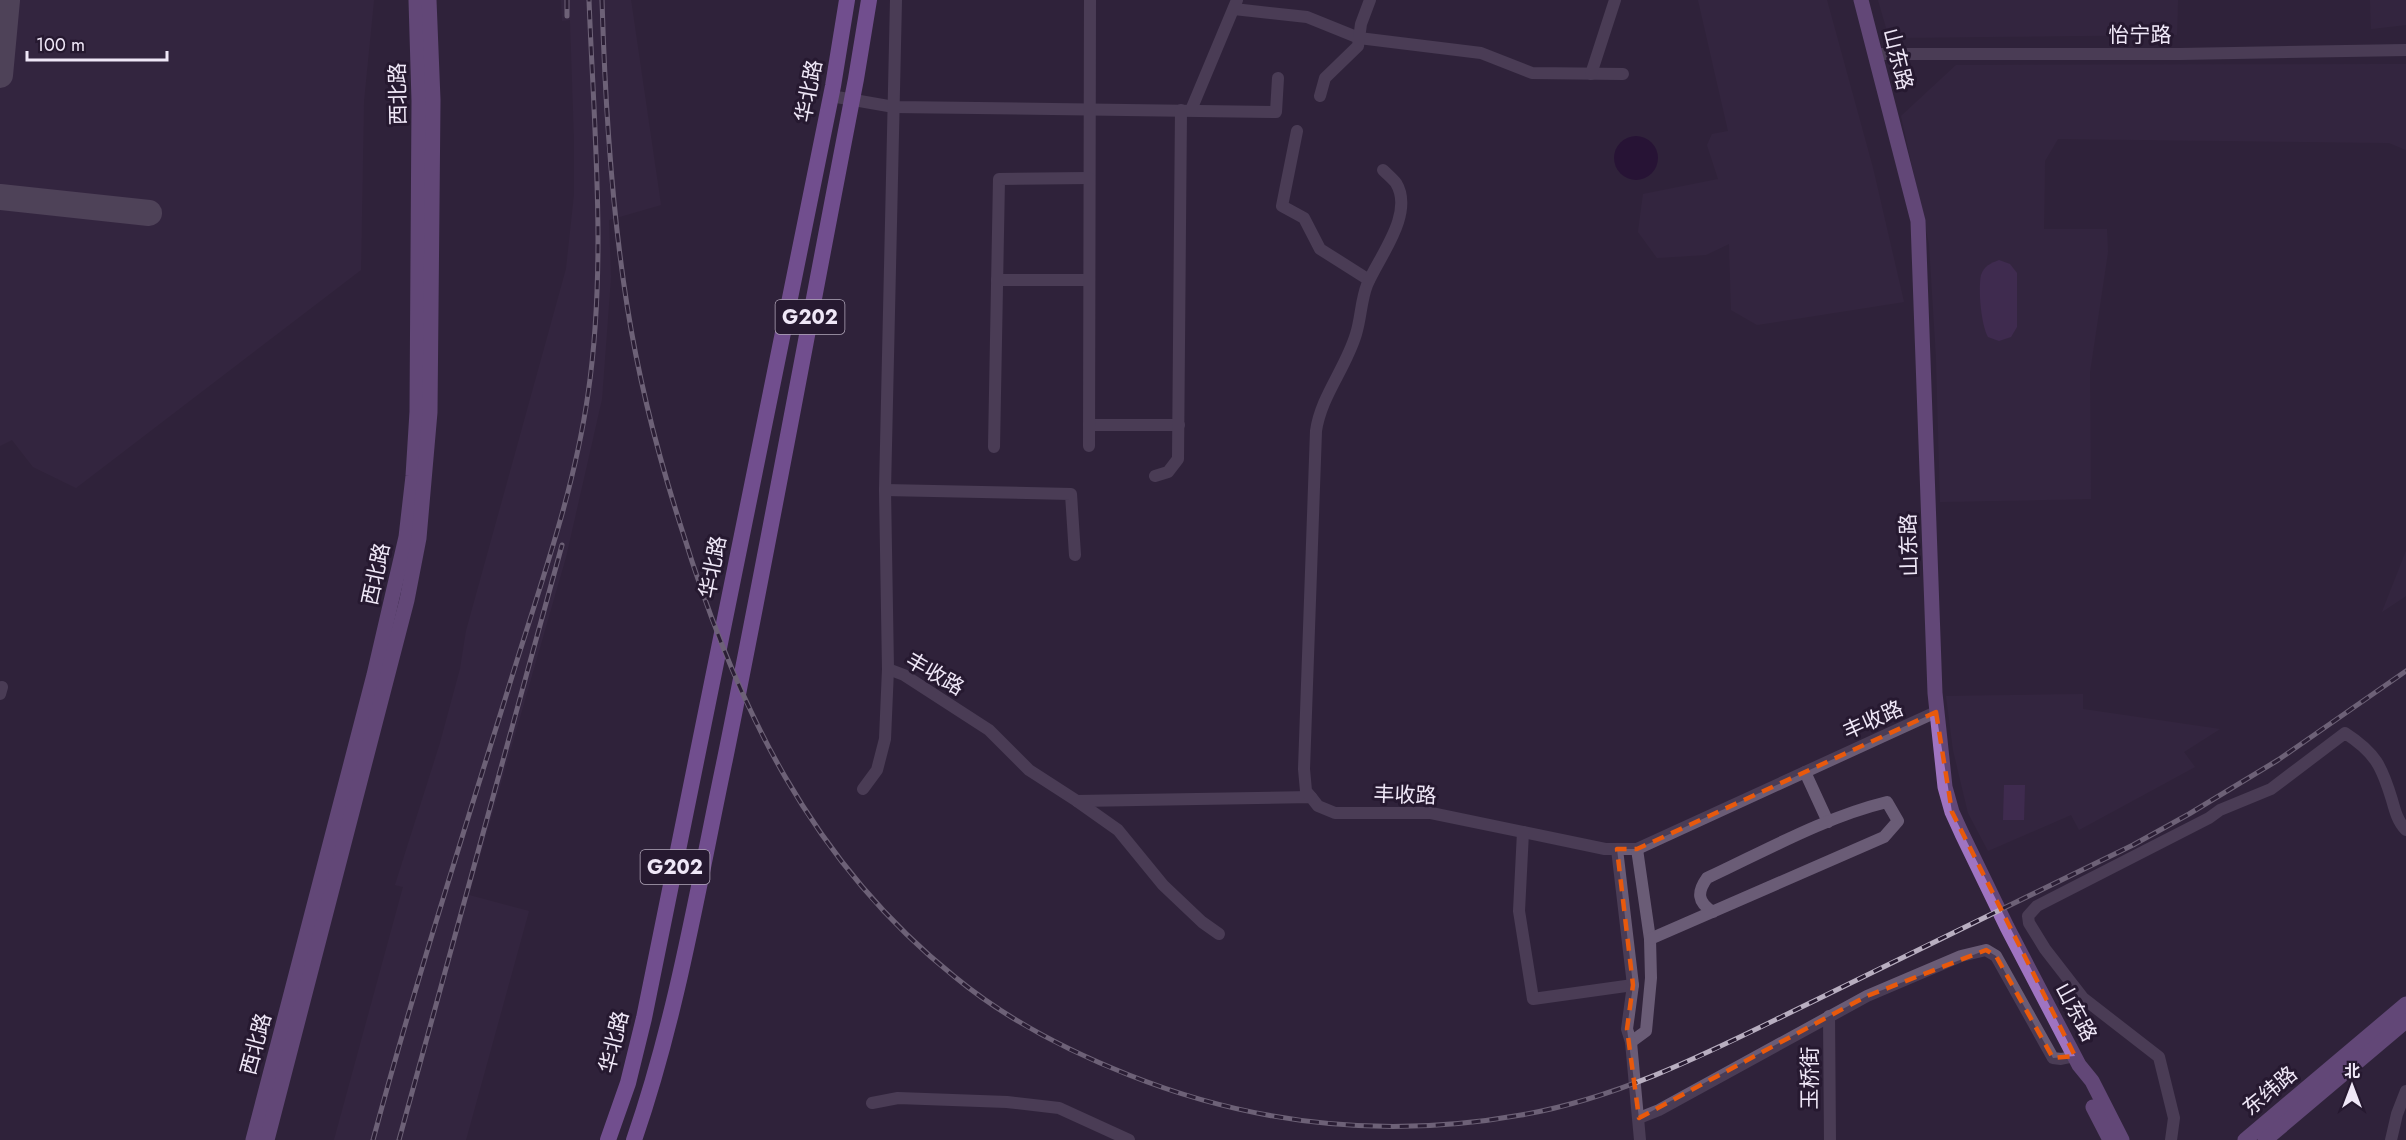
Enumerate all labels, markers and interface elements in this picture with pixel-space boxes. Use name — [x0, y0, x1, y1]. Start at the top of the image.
street label: 怡宁路 — [2109, 20, 2172, 50]
scale bar — [27, 24, 166, 62]
street label: 山东路 — [1876, 25, 1920, 93]
text: 100 m — [36, 32, 85, 58]
street label: 华北路 — [788, 57, 830, 125]
street label: 西北路 — [382, 62, 414, 126]
road number: G202 — [776, 300, 844, 334]
street label: 山东路 — [1893, 513, 1925, 577]
street label: 华北路 — [692, 533, 734, 601]
street label: 西北路 — [355, 540, 397, 608]
street label: 丰收路 — [900, 645, 970, 703]
street label: 丰收路 — [1838, 693, 1908, 747]
street label: 丰收路 — [1373, 779, 1437, 811]
road number: G202 — [640, 850, 710, 884]
street label: 山东路 — [2048, 977, 2104, 1047]
street label: 华北路 — [592, 1008, 636, 1076]
street label: 西北路 — [233, 1010, 279, 1078]
street label: 玉桥街 — [1795, 1047, 1825, 1110]
north arrow — [2322, 1056, 2382, 1116]
street label: 东纬路 — [2236, 1059, 2304, 1123]
text: 北 — [2344, 1060, 2360, 1083]

